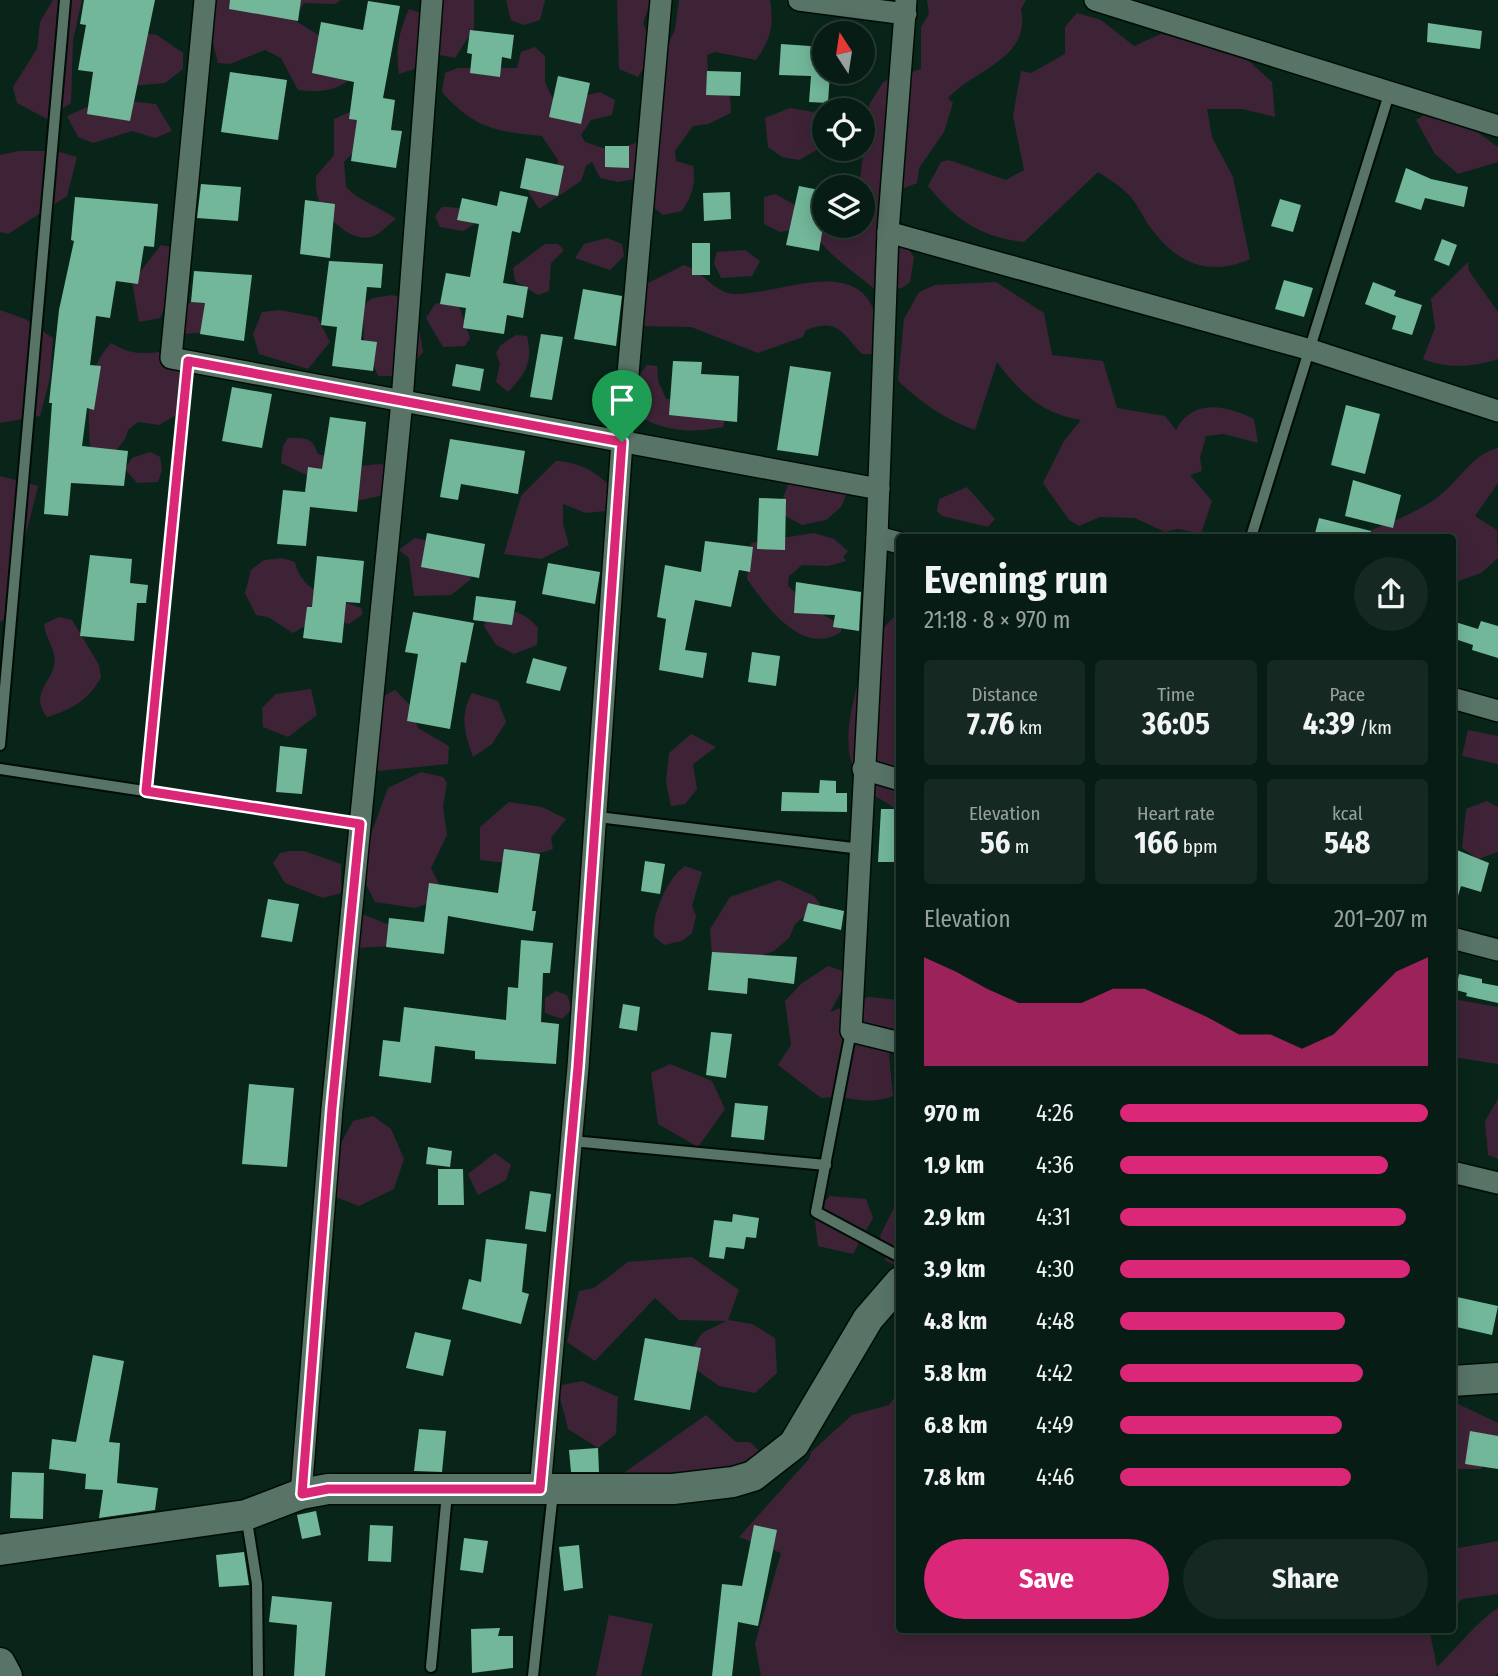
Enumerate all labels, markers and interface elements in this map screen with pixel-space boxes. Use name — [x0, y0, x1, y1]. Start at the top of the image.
north arrow — [812, 21, 875, 84]
map controls — [812, 21, 875, 238]
button: locate — [812, 98, 875, 161]
button: layers — [812, 175, 875, 238]
pin — [592, 370, 652, 442]
icon: arrive — [603, 381, 641, 419]
text: Evening run — [924, 557, 1108, 603]
button: share — [1354, 557, 1428, 631]
text: 21:18 · 8 × 970 m — [924, 606, 1070, 634]
text: Distance — [971, 683, 1038, 706]
text: Time — [1157, 683, 1195, 706]
text: Pace — [1330, 683, 1365, 706]
text: 7.76 — [967, 706, 1014, 742]
text: 36:05 — [1142, 706, 1210, 742]
text: 4:39 — [1303, 706, 1355, 742]
text: km — [1014, 716, 1042, 739]
text: /km — [1355, 716, 1392, 739]
text: Elevation — [969, 802, 1040, 825]
text: Heart rate — [1137, 802, 1215, 825]
text: kcal — [1332, 802, 1363, 825]
text: 56 — [980, 825, 1010, 861]
text: 166 — [1134, 825, 1178, 861]
text: 548 — [1324, 825, 1370, 861]
text: m — [1010, 835, 1029, 858]
text: bpm — [1178, 835, 1218, 858]
text: Elevation — [924, 905, 1011, 933]
text: 201–207 m — [1334, 905, 1428, 933]
text: 970 m — [924, 1099, 980, 1127]
text: 4:26 — [1036, 1099, 1074, 1127]
text: 1.9 km — [924, 1151, 984, 1179]
text: 4:36 — [1036, 1151, 1074, 1179]
text: 2.9 km — [924, 1203, 985, 1231]
text: 4:31 — [1036, 1203, 1071, 1231]
text: 3.9 km — [924, 1255, 986, 1283]
text: 4:30 — [1036, 1255, 1075, 1283]
text: 4.8 km — [924, 1307, 987, 1335]
text: 4:48 — [1036, 1307, 1075, 1335]
text: 5.8 km — [924, 1359, 987, 1387]
text: 4:42 — [1036, 1359, 1073, 1387]
text: 6.8 km — [924, 1411, 987, 1439]
text: 4:49 — [1036, 1411, 1074, 1439]
text: 7.8 km — [924, 1463, 985, 1491]
text: 4:46 — [1036, 1463, 1074, 1491]
button: Save — [924, 1539, 1169, 1619]
button: Share — [1183, 1539, 1428, 1619]

